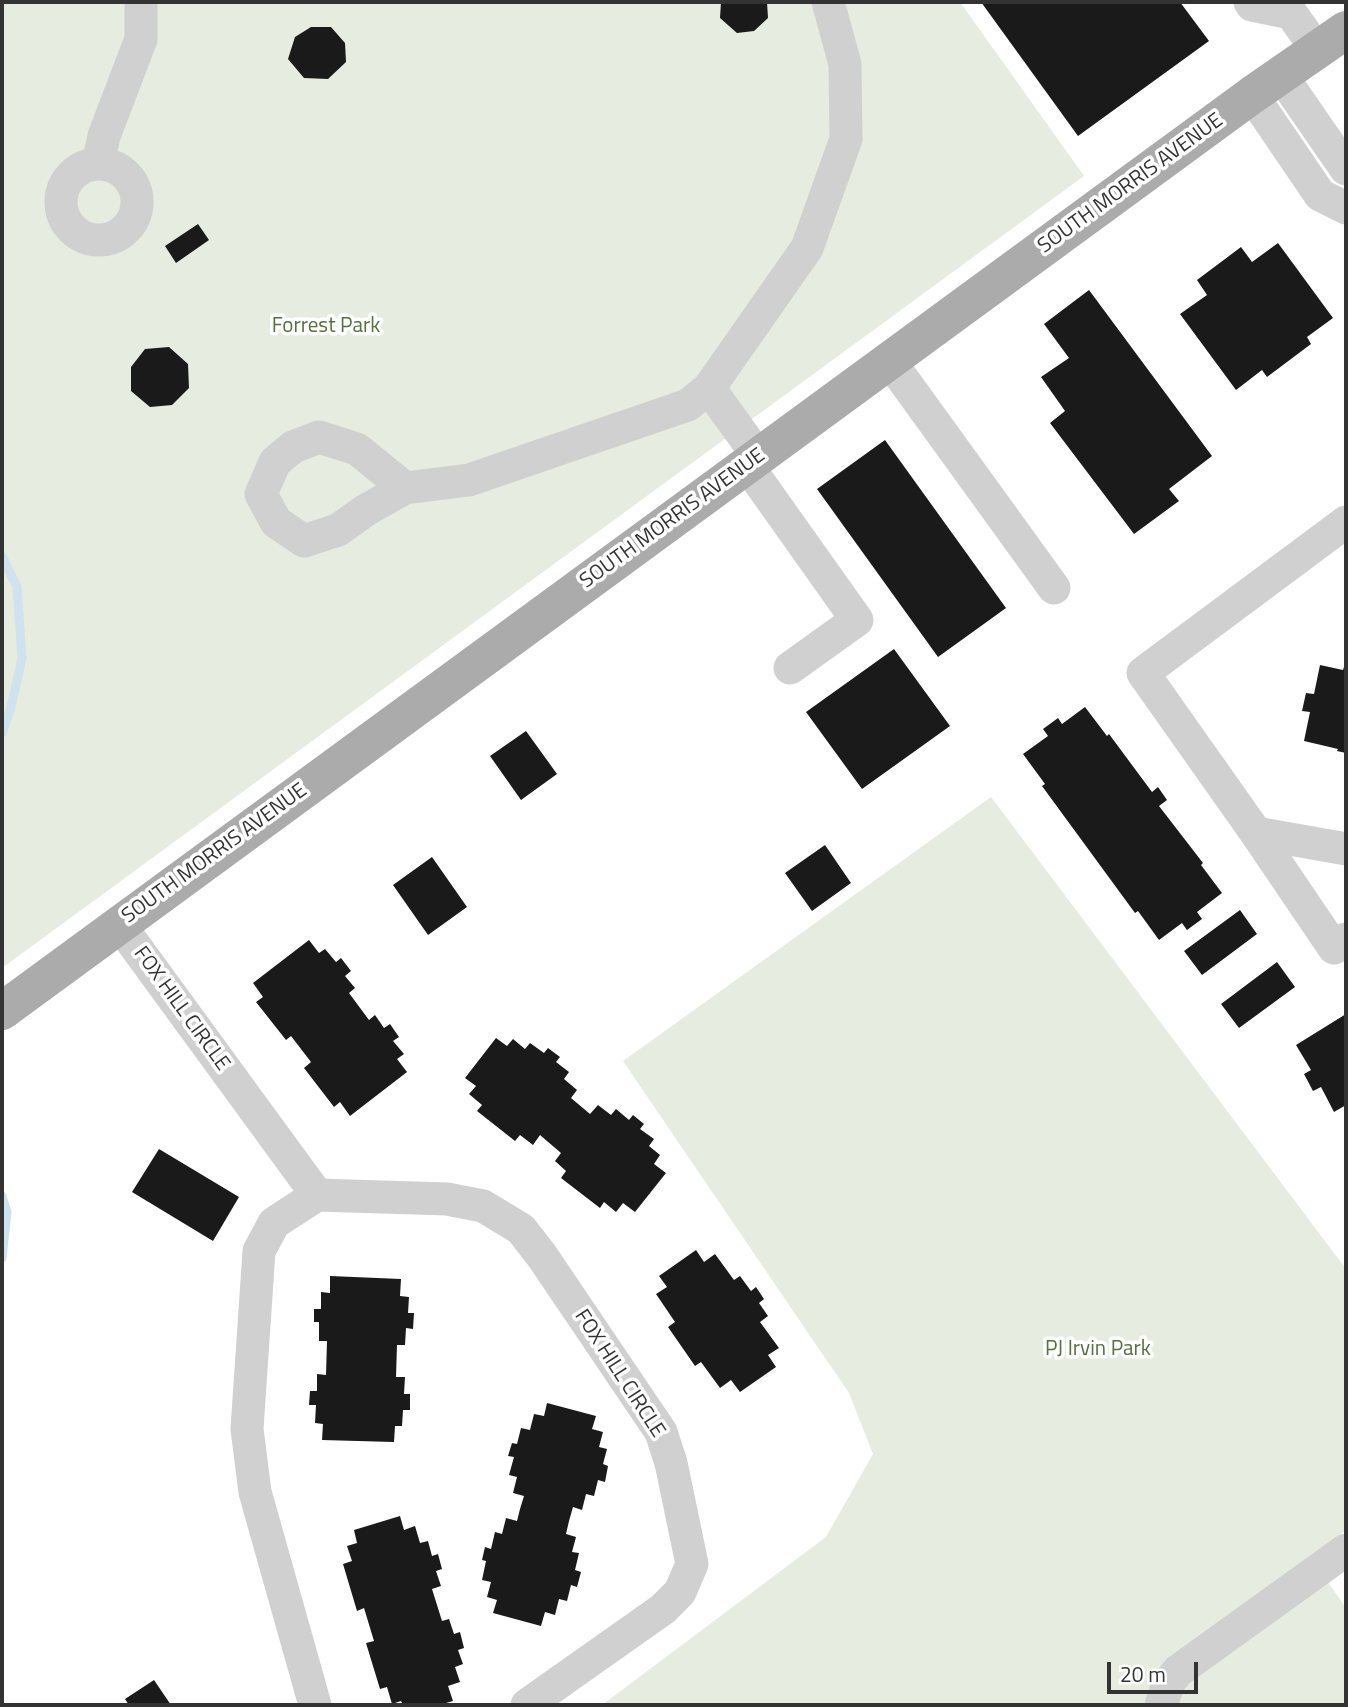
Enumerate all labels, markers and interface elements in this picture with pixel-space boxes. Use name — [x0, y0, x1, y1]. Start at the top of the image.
street label: SOUTH MORRIS AVENUE — [1034, 108, 1228, 260]
park label: Forrest Park — [272, 314, 380, 340]
street label: SOUTH MORRIS AVENUE — [576, 443, 770, 595]
street label: SOUTH MORRIS AVENUE — [118, 778, 312, 930]
street label: FOX HILL CIRCLE — [128, 942, 234, 1076]
street label: FOX HILL CIRCLE — [568, 1305, 670, 1443]
park label: PJ Irvin Park — [1045, 1337, 1151, 1363]
scale bar — [1110, 1648, 1201, 1692]
text: 20 m — [1120, 1658, 1166, 1690]

